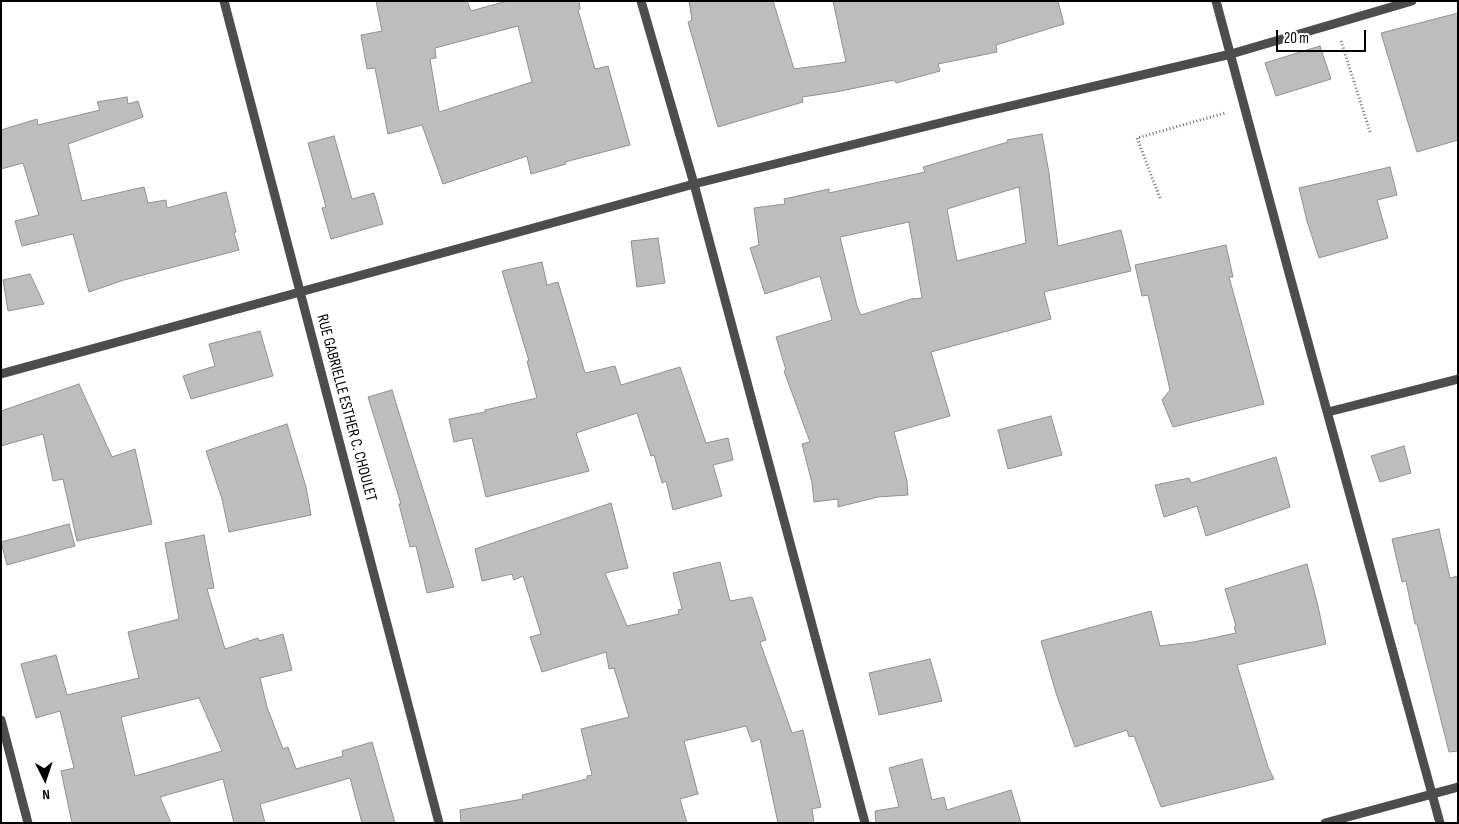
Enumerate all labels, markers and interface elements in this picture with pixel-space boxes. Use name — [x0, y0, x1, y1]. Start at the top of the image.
scale bar — [1279, 20, 1369, 52]
text: 20 m — [1284, 29, 1309, 48]
street label: RUE GABRIELLE ESTHER C. CHOULET — [312, 312, 380, 504]
north arrow — [20, 754, 70, 804]
text: N — [42, 786, 50, 803]

